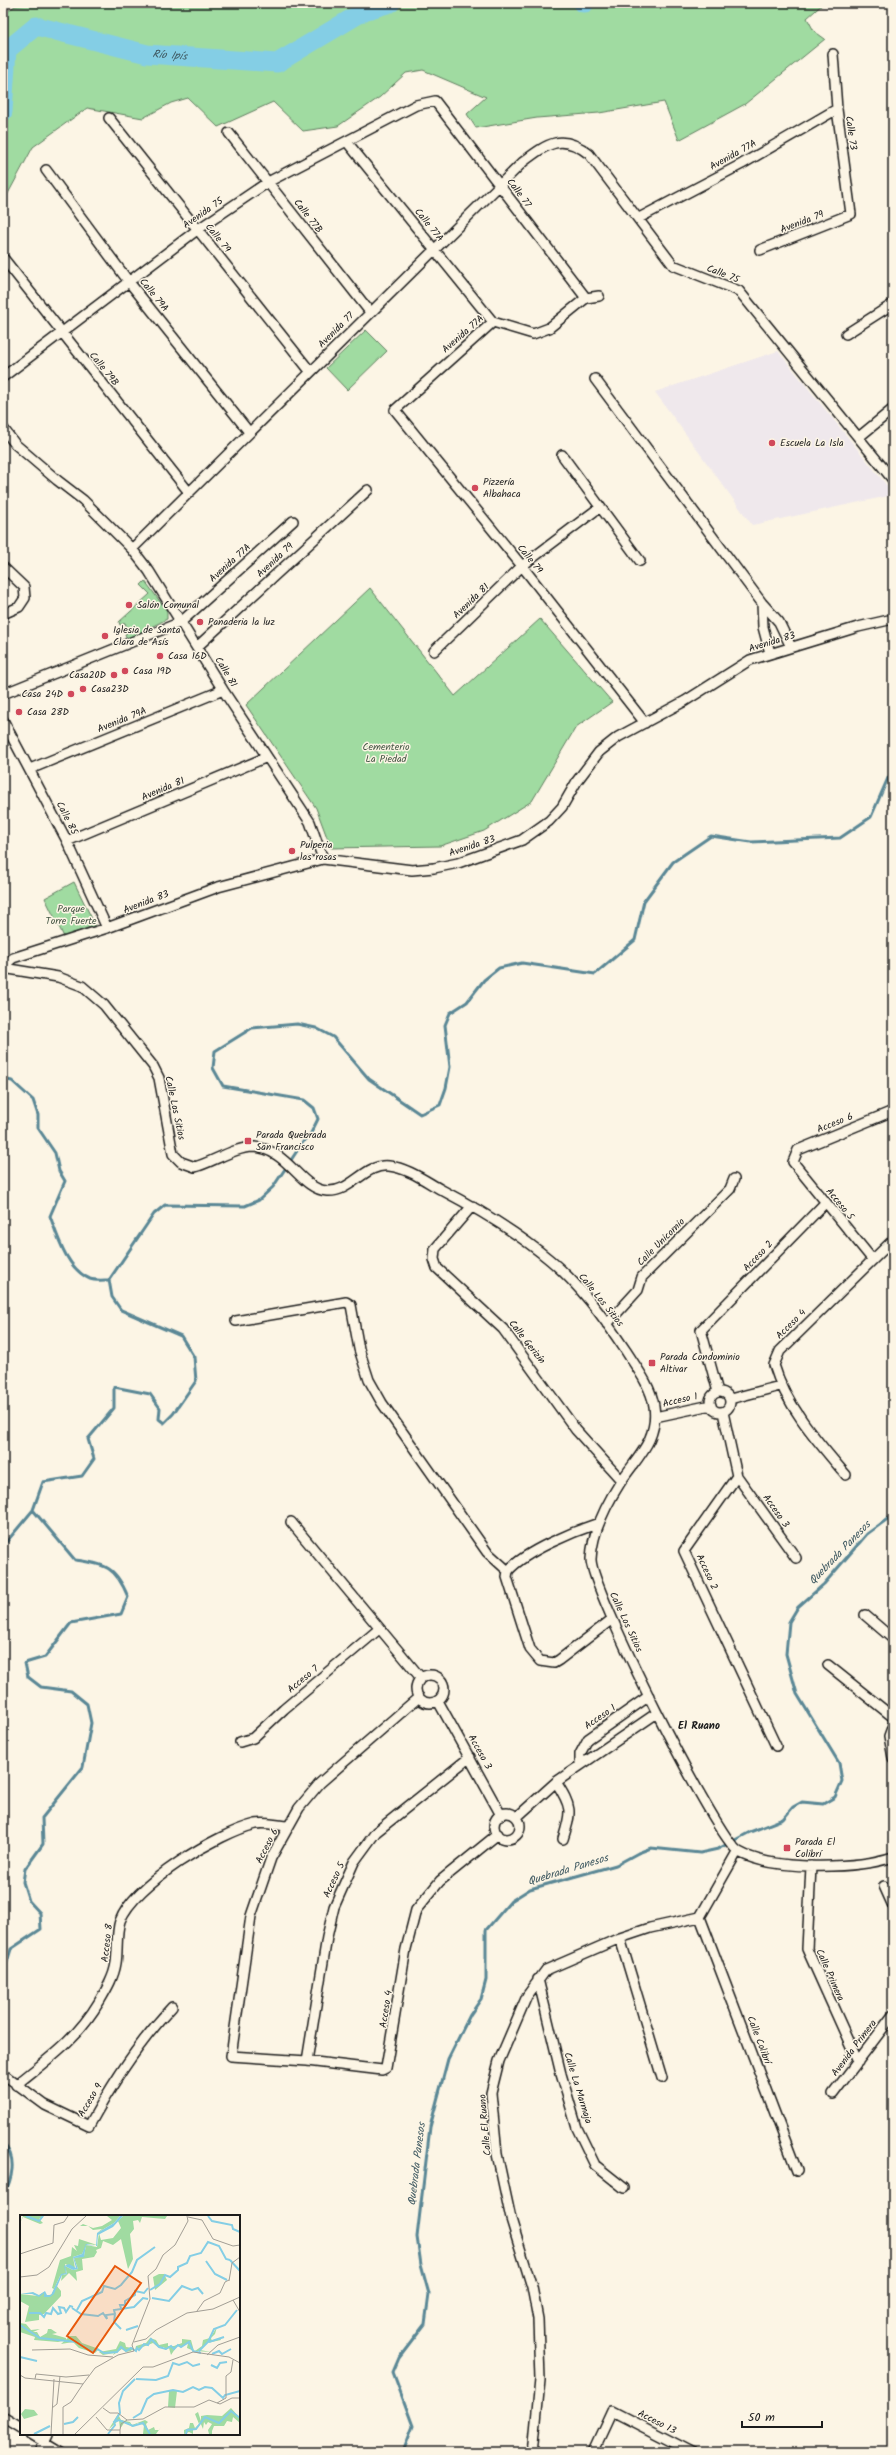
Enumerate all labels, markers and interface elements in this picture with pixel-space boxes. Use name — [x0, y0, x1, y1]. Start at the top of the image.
water label: Río Ipís — [152, 45, 189, 66]
street label: Calle 73 — [841, 115, 861, 151]
street label: Avenida 77A — [707, 136, 759, 174]
street label: Calle 77 — [503, 175, 536, 211]
street label: Avenida 75 — [179, 193, 227, 233]
street label: Calle 77B — [289, 195, 327, 237]
street label: Calle 77A — [410, 205, 448, 245]
street label: Avenida 79 — [778, 206, 826, 238]
street label: Calle 79 — [201, 220, 235, 256]
street label: Calle 75 — [704, 260, 742, 288]
street label: Calle 79A — [135, 275, 173, 315]
street label: Avenida 77 — [314, 308, 358, 352]
street label: Avenida 77A — [438, 311, 488, 357]
street label: Calle 79B — [85, 348, 123, 390]
place label: Escuela La Isla — [780, 435, 844, 451]
marker: Escuela La Isla — [767, 438, 777, 448]
place label: Pizzería Albahaca — [483, 474, 521, 502]
marker: Pizzería Albahaca — [470, 483, 480, 493]
street label: Avenida 79 — [253, 538, 297, 581]
street label: Avenida 77A — [206, 540, 254, 586]
street label: Calle 79 — [513, 541, 547, 577]
street label: Avenida 81 — [449, 579, 493, 623]
place label: Salón Comunal — [137, 597, 200, 613]
marker: Salón Comunal — [124, 600, 134, 610]
place label: Panaderia la luz — [208, 614, 275, 630]
marker: Panaderia la luz — [195, 617, 205, 627]
place label: Iglesia de Santa Clara de Asís — [113, 622, 181, 650]
street label: Avenida 83 — [747, 627, 798, 657]
marker: Iglesia de Santa Clara de Asís — [100, 631, 110, 641]
place label: Casa 16D — [168, 648, 207, 664]
marker: Casa 16D — [155, 651, 165, 661]
street label: Calle 81 — [211, 654, 241, 690]
place label: Casa 19D — [133, 663, 172, 679]
marker: Casa 19D — [120, 666, 130, 676]
place label: Casa20D — [69, 667, 107, 683]
marker: Casa20D — [109, 670, 119, 680]
place label: Casa23D — [91, 681, 129, 697]
marker: Casa23D — [78, 684, 88, 694]
place label: Casa 24D — [22, 686, 64, 702]
marker: Casa 24D — [66, 689, 76, 699]
street label: Avenida 79A — [95, 703, 149, 737]
place label: Casa 28D — [27, 704, 69, 720]
marker: Casa 28D — [14, 707, 24, 717]
park label: Cementerio La Piedad — [363, 739, 410, 767]
street label: Avenida 81 — [139, 773, 187, 805]
street label: Calle 85 — [52, 799, 82, 838]
street label: Avenida 83 — [447, 831, 498, 861]
place label: Pulperia las rosas — [300, 837, 337, 865]
marker: Pulperia las rosas — [287, 846, 297, 856]
street label: Avenida 83 — [121, 886, 172, 918]
park label: Parque Torre Fuerte — [45, 901, 97, 929]
street label: Calle Los Sitios — [160, 1075, 190, 1142]
street label: Acceso 6 — [814, 1108, 856, 1138]
place label: Parada Quebrada San Francisco — [256, 1127, 327, 1155]
marker: Parada Quebrada San Francisco — [243, 1136, 253, 1146]
street label: Acceso 5 — [822, 1184, 858, 1224]
street label: Calle Unicornio — [633, 1214, 689, 1270]
street label: Acceso 2 — [739, 1237, 777, 1275]
street label: Calle Los Sitios — [574, 1270, 628, 1331]
street label: Acceso 4 — [772, 1305, 810, 1343]
street label: Calle Gerizín — [505, 1316, 549, 1368]
place label: Parada Condominio Altivar — [660, 1349, 740, 1377]
marker: Parada Condominio Altivar — [647, 1358, 657, 1368]
street label: Acceso 1 — [661, 1388, 699, 1412]
street label: Acceso 3 — [759, 1491, 794, 1531]
water label: Quebrada Panesos — [805, 1516, 876, 1589]
street label: Acceso 2 — [692, 1551, 722, 1593]
street label: Calle Los Sitios — [605, 1589, 647, 1656]
street label: Acceso 7 — [284, 1661, 323, 1697]
street label: Acceso 1 — [581, 1700, 619, 1734]
district label: El Ruano — [678, 1717, 720, 1735]
street label: Acceso 3 — [464, 1732, 496, 1773]
street label: Acceso 6 — [251, 1826, 283, 1866]
place label: Parada El Colibrí — [795, 1834, 836, 1862]
marker: Parada El Colibrí — [782, 1843, 792, 1853]
water label: Quebrada Panesos — [526, 1849, 612, 1891]
street label: Acceso 5 — [319, 1859, 349, 1900]
street label: Acceso 8 — [97, 1922, 117, 1963]
street label: Calle Primera — [811, 1946, 849, 2004]
street label: Acceso 4 — [375, 1989, 397, 2029]
street label: Calle Colibrí — [743, 2014, 776, 2068]
street label: Avenida Primera — [827, 2016, 881, 2080]
street label: Calle La Marmaja — [560, 2050, 597, 2126]
street label: Acceso 9 — [74, 2080, 106, 2120]
street label: Calle El Ruano — [474, 2093, 496, 2156]
water label: Quebrada Panesos — [403, 2120, 431, 2206]
inset map — [20, 2215, 240, 2435]
scale bar — [742, 2403, 822, 2429]
street label: Acceso 13 — [635, 2406, 679, 2439]
text: 50 m — [748, 2408, 775, 2427]

